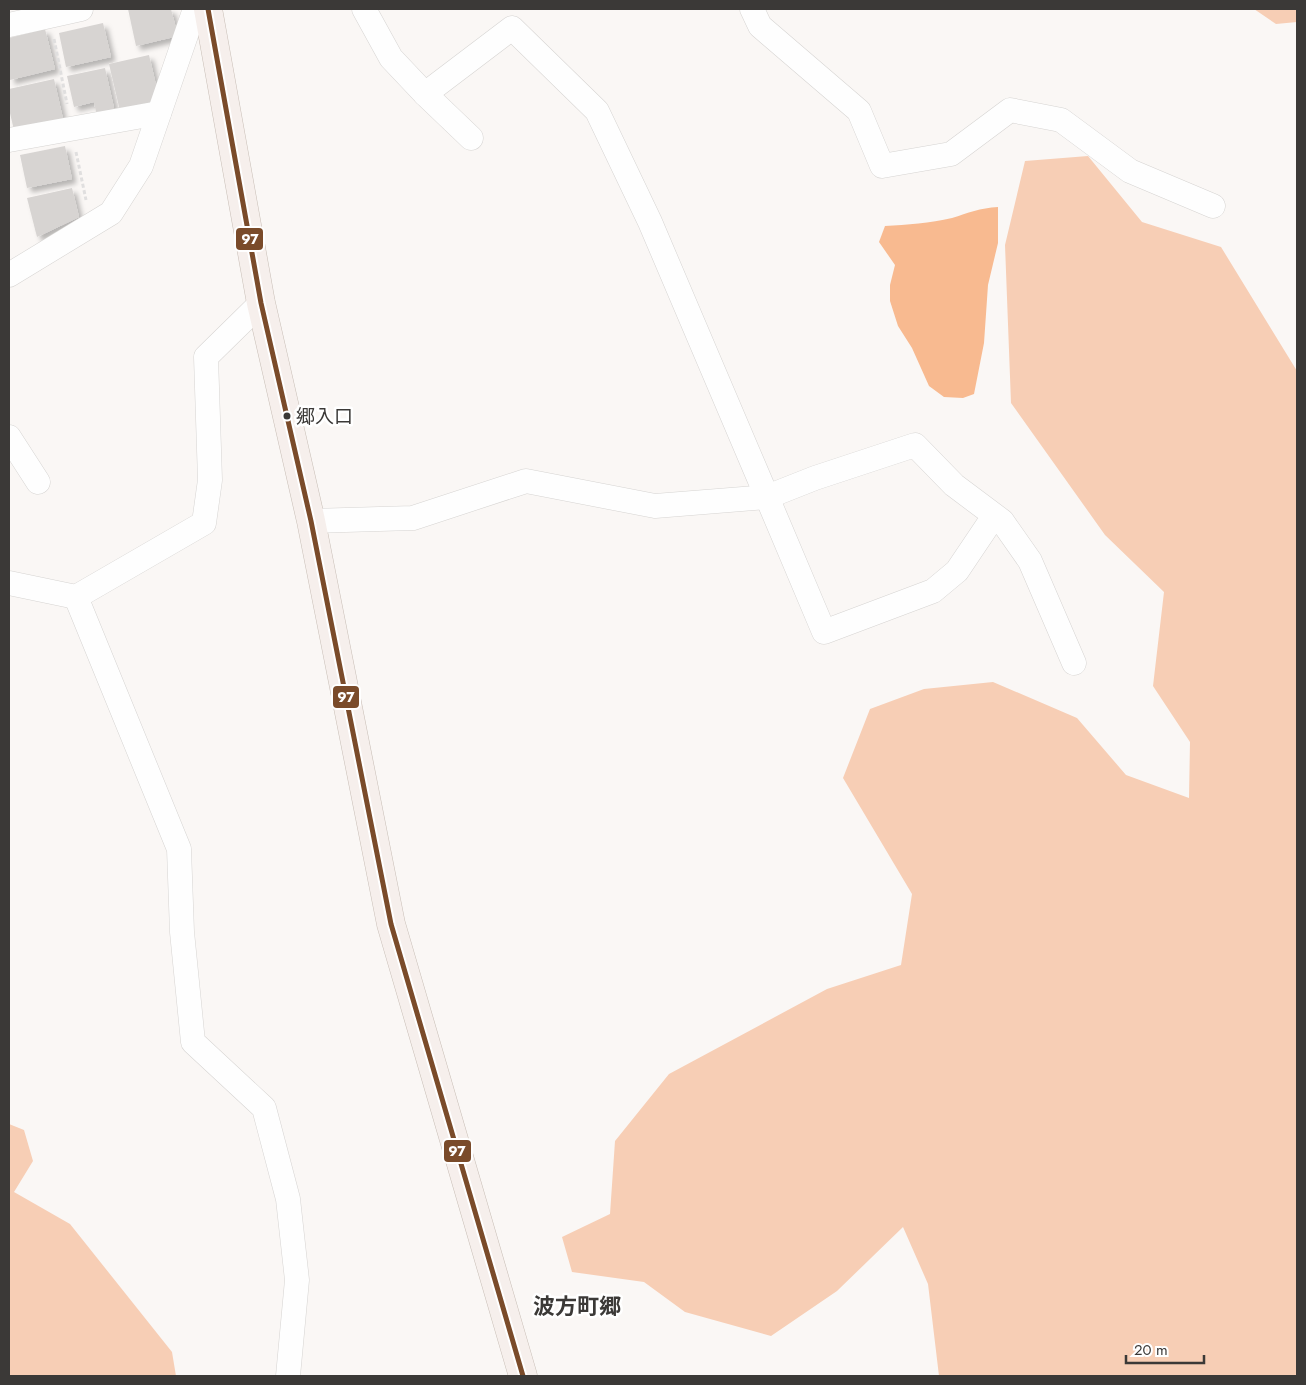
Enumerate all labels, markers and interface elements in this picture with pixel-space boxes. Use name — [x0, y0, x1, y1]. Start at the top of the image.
line badge: 97 — [235, 227, 264, 251]
text: 97 — [241, 229, 259, 249]
place label: 郷入口 — [296, 403, 353, 430]
marker: 郷入口 — [282, 411, 292, 421]
line badge: 97 — [332, 685, 360, 709]
text: 97 — [337, 687, 355, 707]
line badge: 97 — [443, 1139, 472, 1163]
text: 97 — [448, 1141, 466, 1161]
district label: 波方町郷 — [533, 1290, 621, 1322]
scale bar — [1126, 1332, 1204, 1364]
text: 20 m — [1134, 1339, 1168, 1361]

